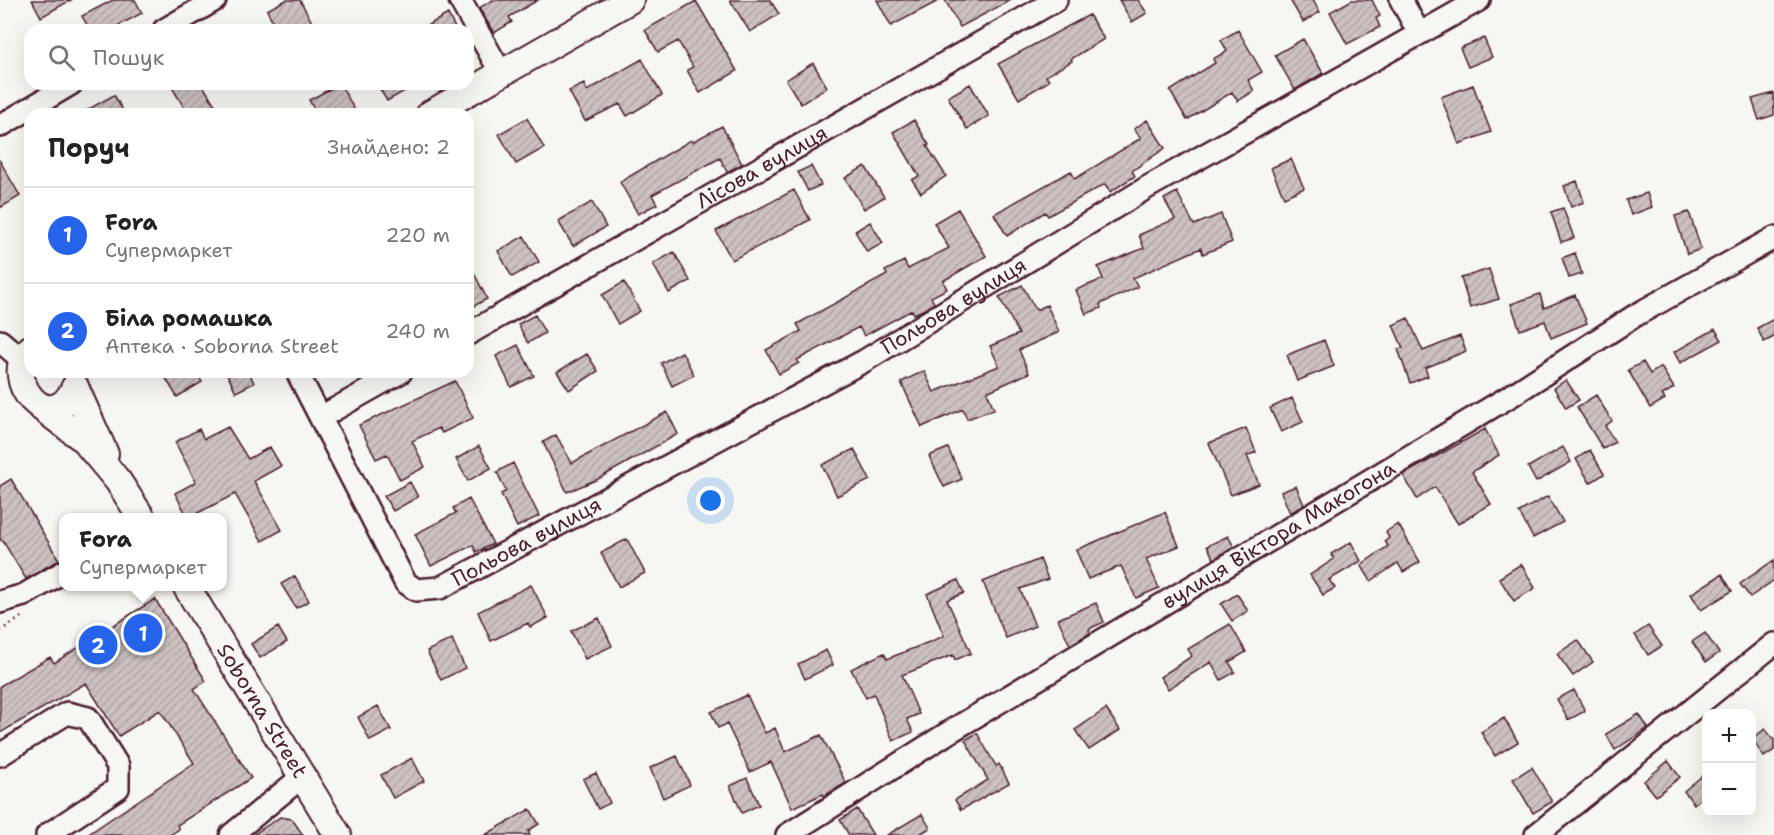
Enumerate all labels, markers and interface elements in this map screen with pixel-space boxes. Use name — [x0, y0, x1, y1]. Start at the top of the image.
search box — [24, 24, 474, 90]
icon: search — [45, 41, 78, 74]
text: Пошук — [93, 43, 164, 72]
street label: Лісова вулиця — [691, 119, 833, 215]
text: Поруч — [48, 130, 130, 165]
text: Знайдено: 2 — [327, 134, 450, 160]
text: Fora — [105, 208, 157, 237]
text: 1 — [63, 222, 72, 248]
text: 220 m — [386, 222, 450, 248]
text: Супермаркет — [105, 237, 232, 263]
street label: Польова вулиця — [876, 251, 1032, 361]
text: Біла ромашка — [105, 304, 272, 333]
text: 2 — [61, 318, 75, 344]
text: 240 m — [385, 318, 450, 344]
text: Аптека · Soborna Street — [105, 333, 339, 359]
street label: вулиця Віктора Макогона — [1157, 454, 1401, 616]
your location — [696, 486, 725, 515]
street label: Польова вулиця — [447, 490, 606, 593]
popup — [59, 513, 227, 591]
text: Fora — [79, 525, 132, 554]
text: Супермаркет — [79, 554, 207, 580]
pin: 1 — [124, 610, 162, 656]
pin: 2 — [78, 622, 118, 668]
street label: Soborna Street — [210, 638, 314, 783]
map controls — [1702, 709, 1756, 817]
button: + — [1702, 709, 1756, 763]
button: − — [1702, 763, 1756, 817]

